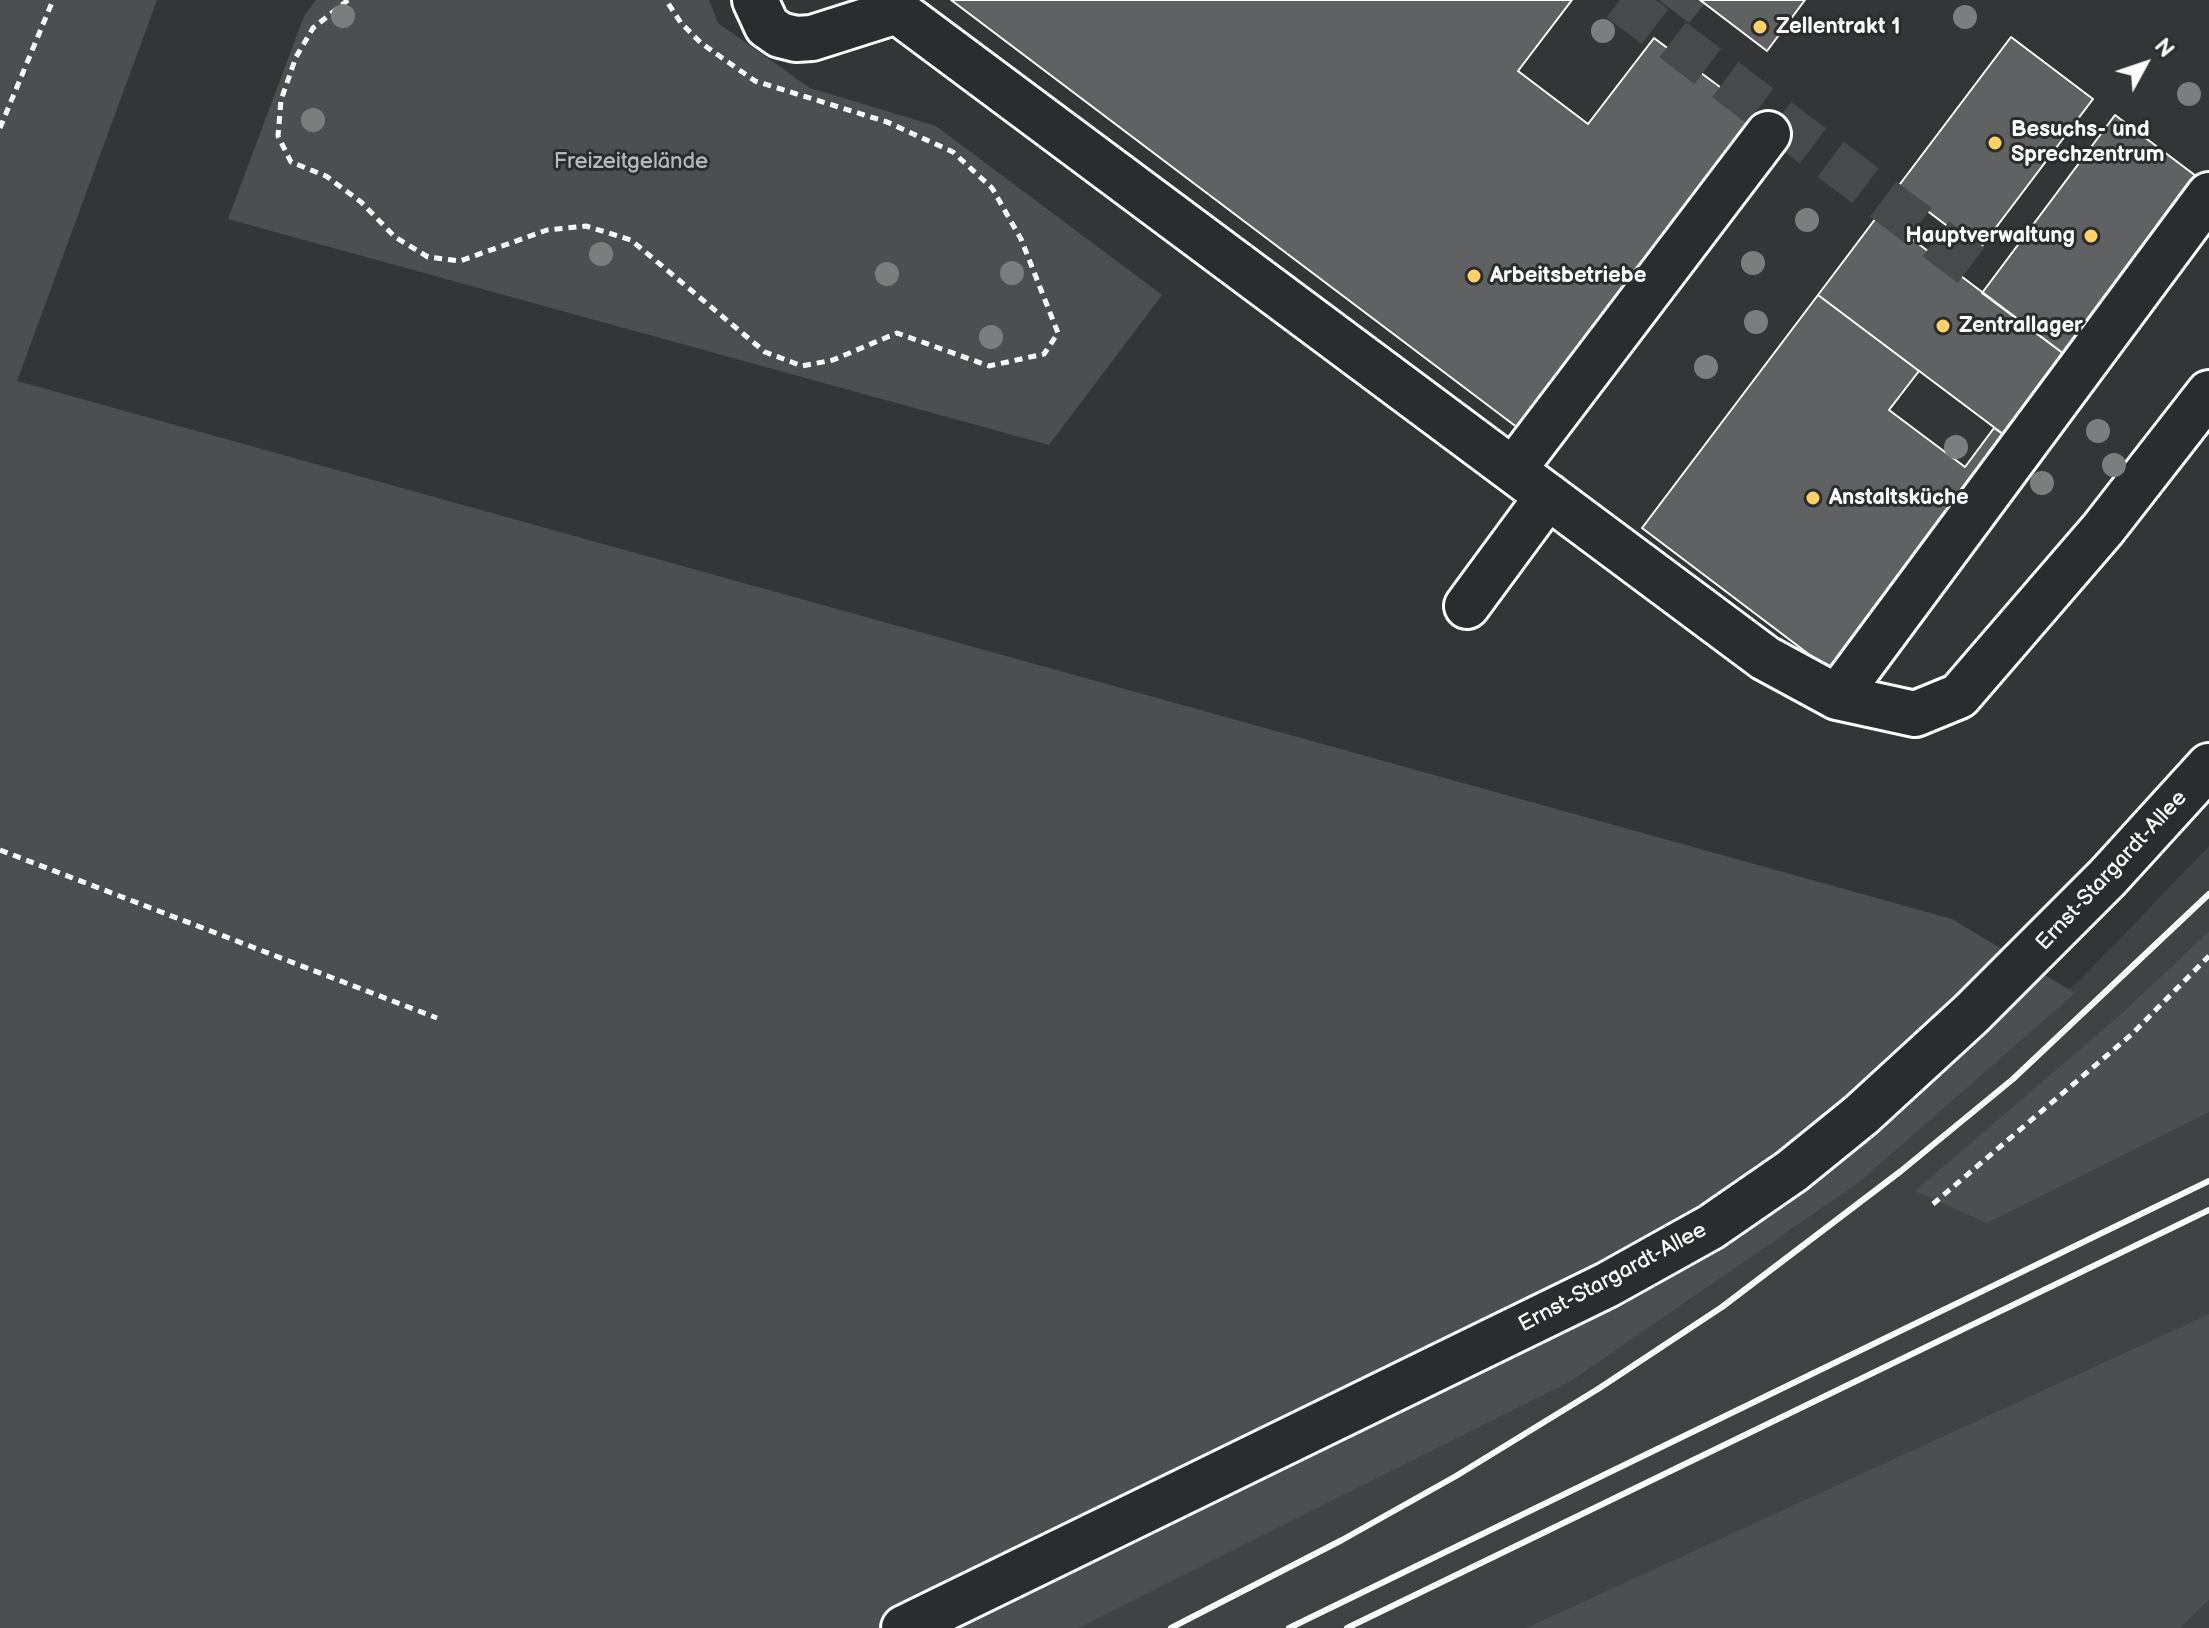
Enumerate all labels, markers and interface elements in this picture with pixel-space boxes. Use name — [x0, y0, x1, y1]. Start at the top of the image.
place label: Zellentrakt 1 — [1776, 14, 1900, 40]
marker: Zellentrakt 1 — [1751, 18, 1769, 36]
north arrow — [2105, 24, 2185, 104]
text: N — [2148, 33, 2179, 63]
place label: Besuchs- und Sprechzentrum — [2011, 117, 2164, 168]
marker: Besuchs- und Sprechzentrum — [1986, 134, 2004, 152]
park label: Freizeitgelände — [554, 149, 708, 175]
place label: Hauptverwaltung — [1906, 223, 2075, 249]
marker: Hauptverwaltung — [2082, 227, 2100, 245]
place label: Arbeitsbetriebe — [1490, 263, 1646, 289]
marker: Arbeitsbetriebe — [1465, 267, 1483, 285]
place label: Zentrallager — [1959, 313, 2083, 339]
marker: Zentrallager — [1934, 317, 1952, 335]
place label: Anstaltsküche — [1829, 485, 1969, 511]
marker: Anstaltsküche — [1804, 489, 1822, 507]
street label: Ernst-Stargardt-Allee — [2031, 786, 2193, 956]
street label: Ernst-Stargardt-Allee — [1515, 1217, 1711, 1339]

